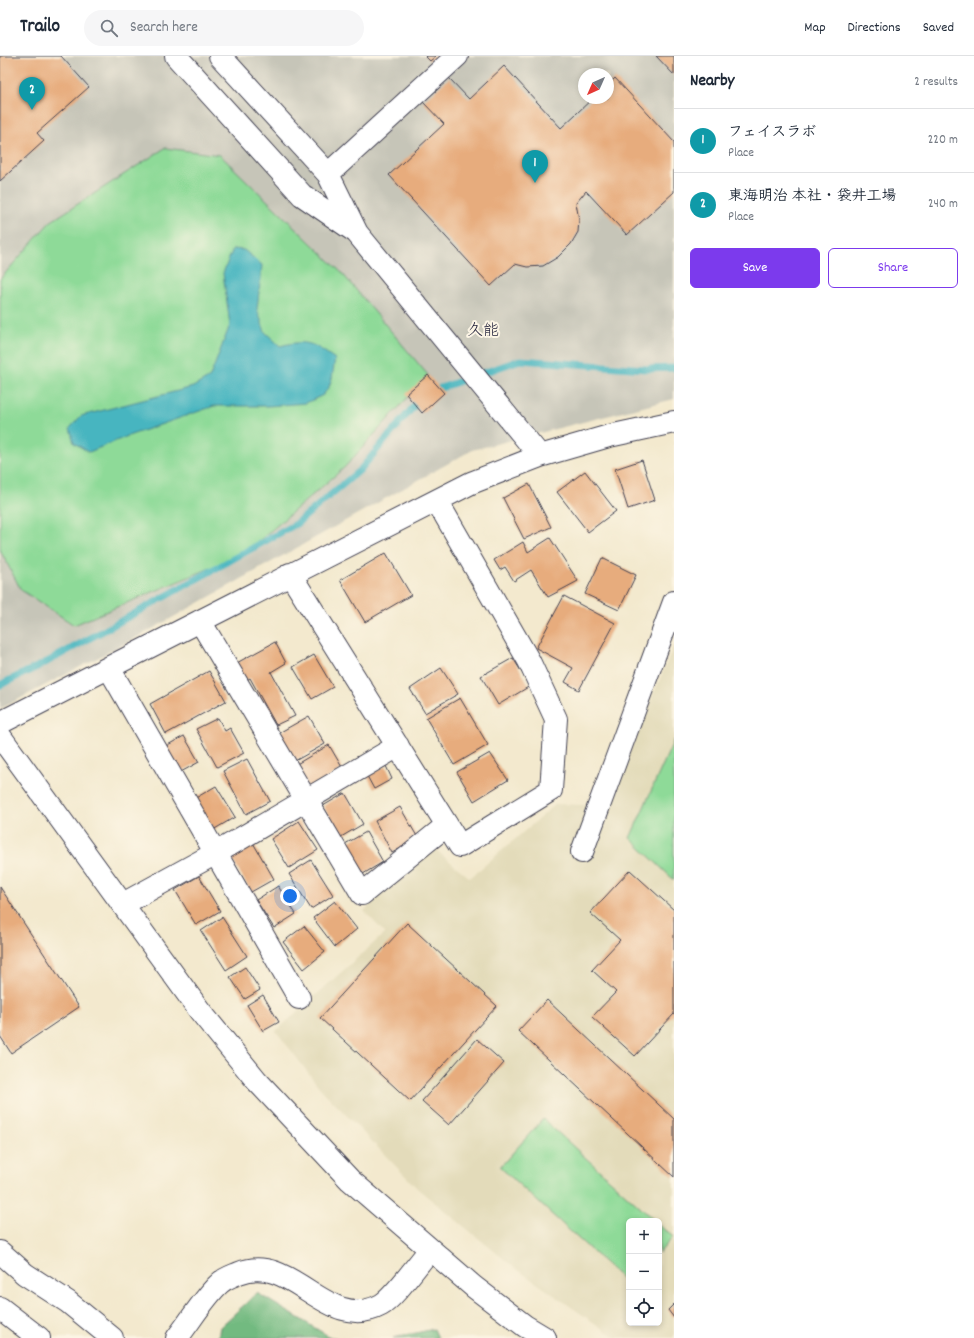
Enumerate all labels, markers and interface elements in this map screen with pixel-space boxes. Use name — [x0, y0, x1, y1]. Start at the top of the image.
search box — [84, 10, 364, 46]
text: Trailo — [20, 14, 60, 41]
icon: search — [98, 17, 120, 39]
text: Search here — [130, 17, 198, 39]
text: Map — [804, 18, 826, 38]
text: Directions — [848, 18, 901, 38]
text: Saved — [923, 18, 954, 38]
north arrow — [578, 68, 614, 104]
text: Nearby — [690, 70, 734, 94]
text: 2 results — [914, 73, 958, 92]
pin: 2 — [19, 77, 45, 110]
text: フェイスラボ — [728, 122, 816, 144]
text: 1 — [702, 131, 704, 150]
text: 220 m — [928, 131, 958, 150]
text: Place — [728, 144, 754, 163]
pin: 1 — [522, 150, 548, 183]
text: 東海明治 本社・袋井工場 — [728, 186, 896, 208]
text: 2 — [700, 195, 706, 214]
text: 240 m — [928, 195, 958, 214]
text: Place — [728, 208, 754, 227]
button: Save — [690, 248, 820, 288]
button: Share — [828, 248, 958, 288]
district label: 久能 — [467, 320, 499, 343]
your location — [280, 886, 300, 906]
map controls — [626, 1218, 662, 1326]
button: + — [626, 1218, 662, 1254]
button: − — [626, 1254, 662, 1290]
button: locate — [626, 1290, 662, 1326]

